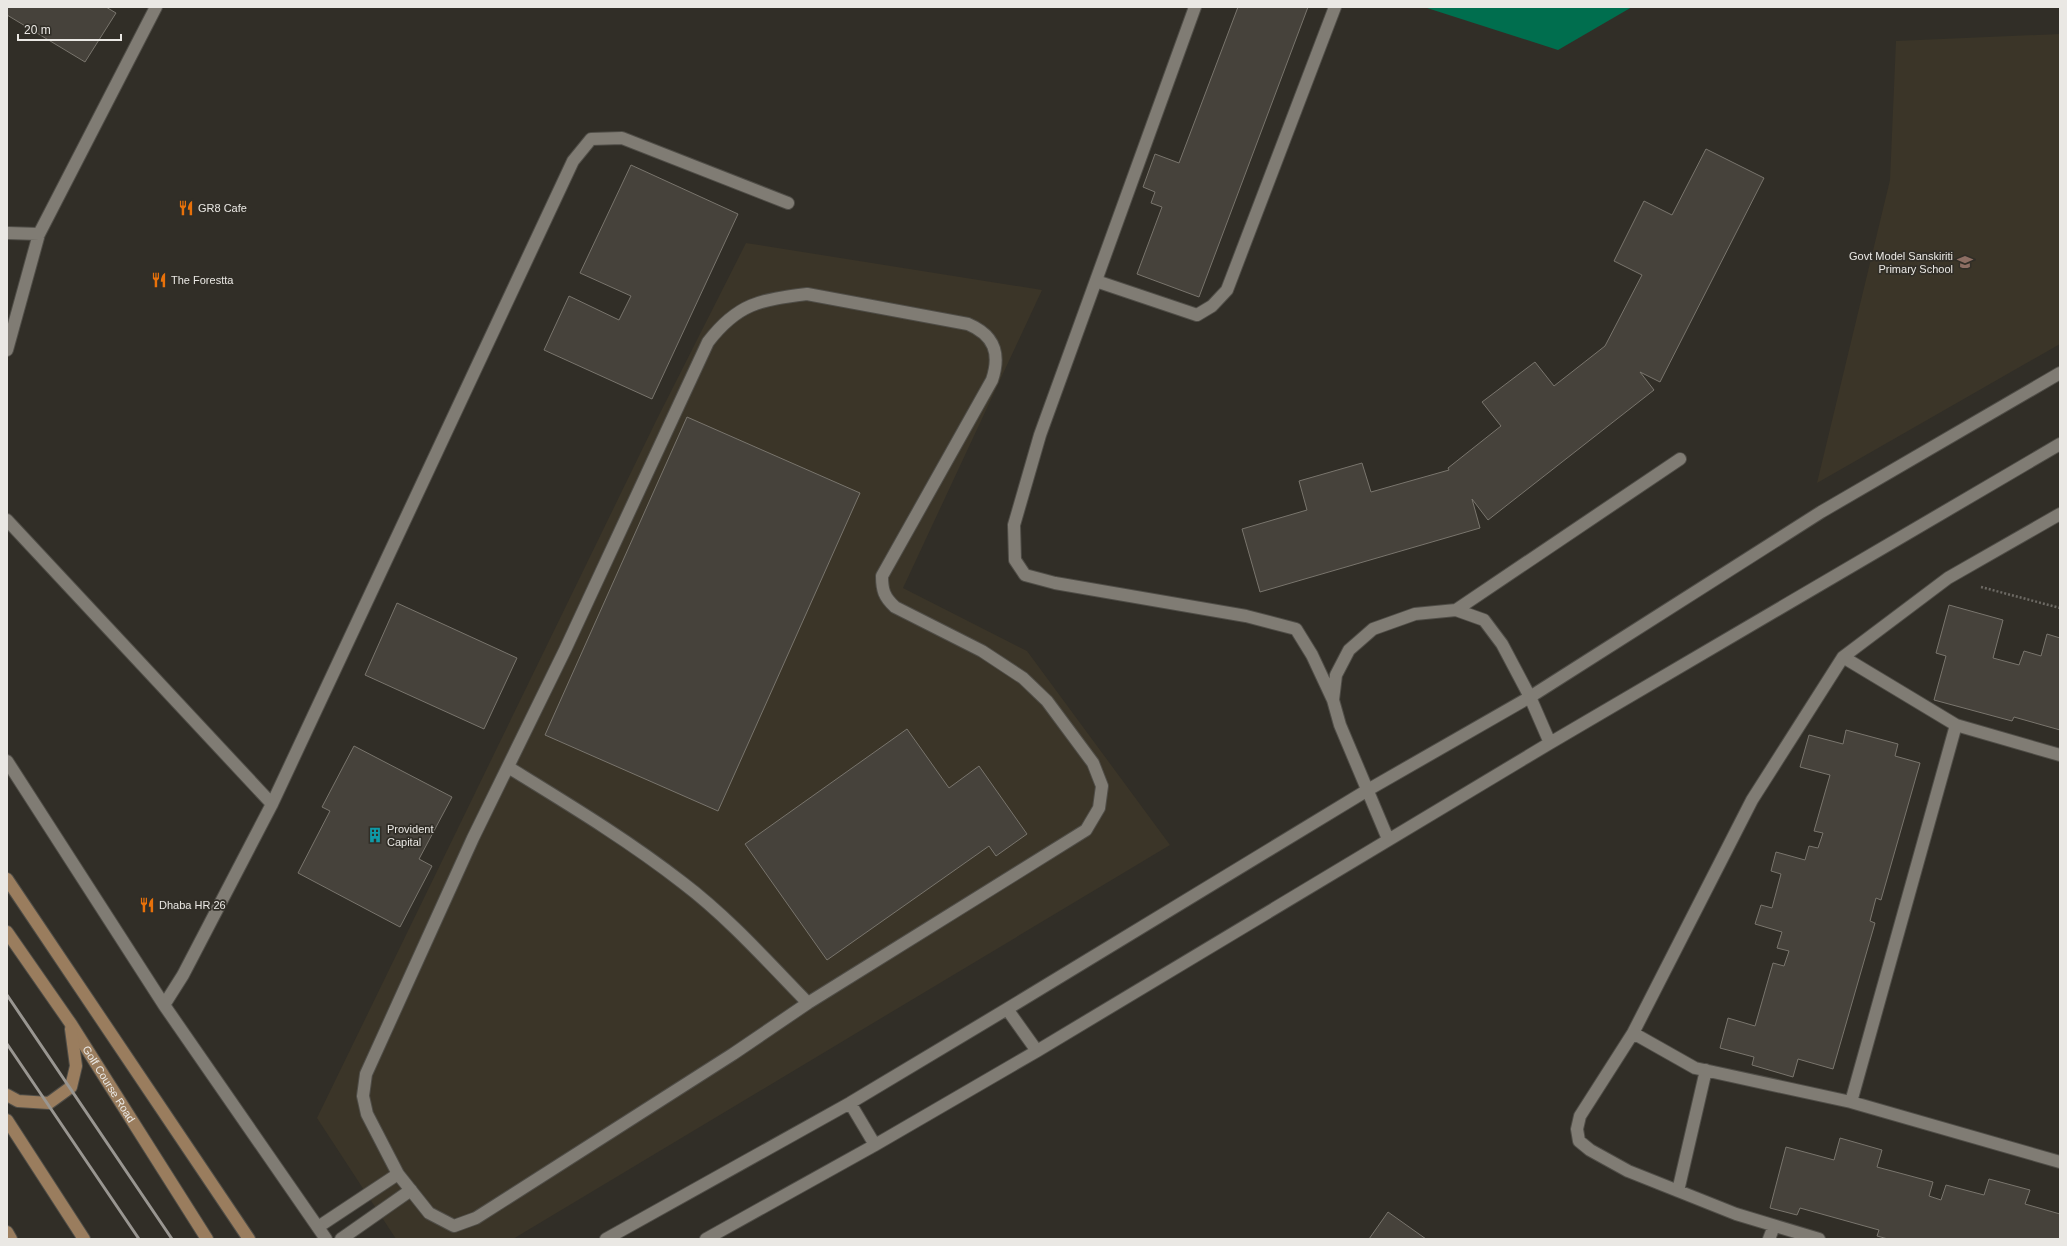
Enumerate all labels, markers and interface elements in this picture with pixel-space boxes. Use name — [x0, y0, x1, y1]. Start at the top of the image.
scale bar — [18, 16, 121, 42]
text: 20 m — [24, 23, 51, 37]
restaurant icon: GR8 Cafe — [177, 199, 195, 217]
place label: GR8 Cafe — [198, 202, 247, 214]
place label: Govt Model Sanskiriti Primary School — [1849, 250, 1953, 275]
school or university icon: Govt Model Sanskiriti Primary School — [1956, 253, 1974, 271]
restaurant icon: The Forestta — [150, 271, 168, 289]
place label: The Forestta — [171, 274, 234, 286]
place label: Provident Capital — [387, 823, 433, 848]
building icon: Provident Capital — [366, 826, 384, 844]
restaurant icon: Dhaba HR 26 — [138, 896, 156, 914]
place label: Dhaba HR 26 — [159, 899, 226, 911]
street label: Golf Course Road — [80, 1043, 138, 1124]

